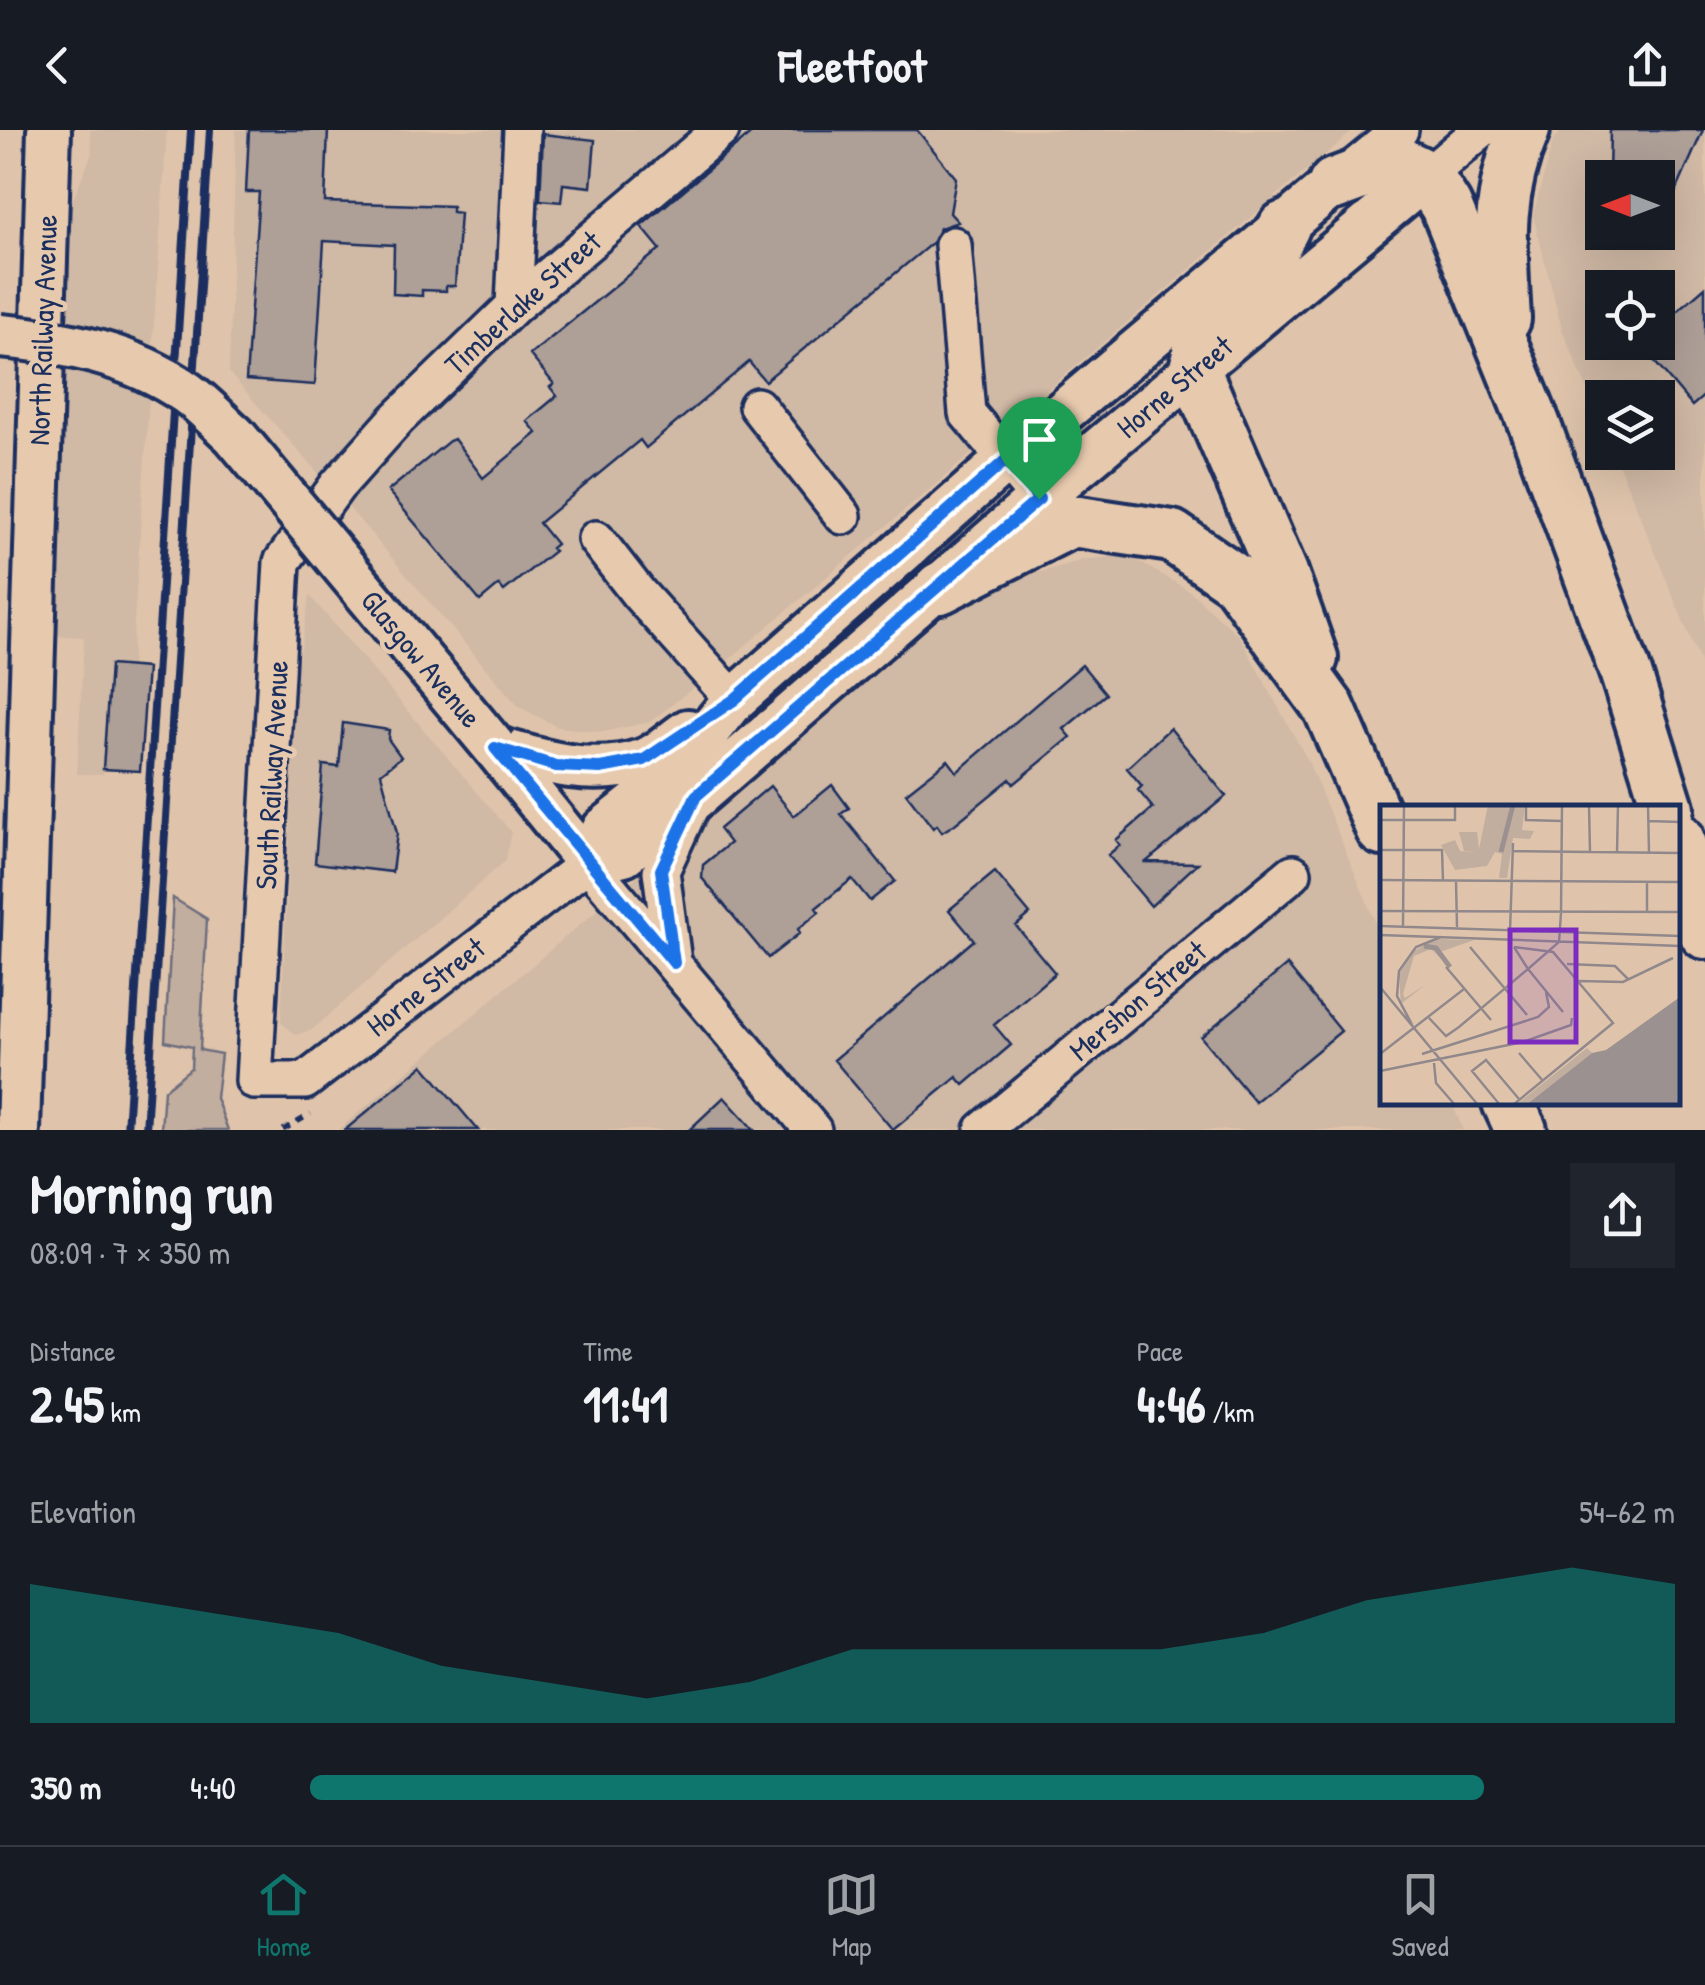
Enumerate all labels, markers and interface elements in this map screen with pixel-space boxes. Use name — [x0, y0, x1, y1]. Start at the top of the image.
text: Fleetfoot — [778, 35, 927, 96]
icon: back — [30, 38, 85, 93]
icon: share — [1620, 38, 1675, 93]
north arrow — [1585, 160, 1675, 250]
map controls — [1585, 160, 1675, 470]
street label: North Railway Avenue — [18, 214, 66, 446]
street label: Timberlake Street — [435, 221, 610, 383]
button: locate — [1585, 270, 1675, 360]
street label: Horne Street — [1108, 326, 1241, 447]
button: layers — [1585, 380, 1675, 470]
pin — [997, 397, 1082, 500]
icon: arrive — [1012, 412, 1067, 467]
street label: Glasgow Avenue — [352, 581, 491, 736]
street label: South Railway Avenue — [245, 659, 297, 890]
inset map — [1380, 805, 1680, 1105]
street label: Horne Street — [358, 927, 493, 1045]
street label: Mershon Street — [1060, 931, 1215, 1070]
text: Morning run — [30, 1156, 273, 1230]
button: share — [1570, 1163, 1675, 1268]
text: 08:09 · 7 × 350 m — [30, 1231, 230, 1274]
text: Distance — [30, 1332, 116, 1370]
text: Time — [583, 1332, 633, 1370]
text: Pace — [1137, 1332, 1183, 1370]
text: 2.45 — [30, 1370, 104, 1438]
text: 11:41 — [583, 1370, 668, 1438]
text: 4:46 — [1137, 1370, 1206, 1438]
text: km — [104, 1393, 141, 1431]
text: /km — [1206, 1393, 1255, 1431]
text: Elevation — [30, 1490, 136, 1533]
text: 54–62 m — [1579, 1490, 1675, 1533]
text: 350 m — [30, 1766, 101, 1809]
text: 4:40 — [190, 1766, 236, 1809]
tab: Home — [256, 1867, 311, 1965]
tab: Map — [824, 1867, 879, 1965]
tab: Saved — [1392, 1867, 1449, 1965]

